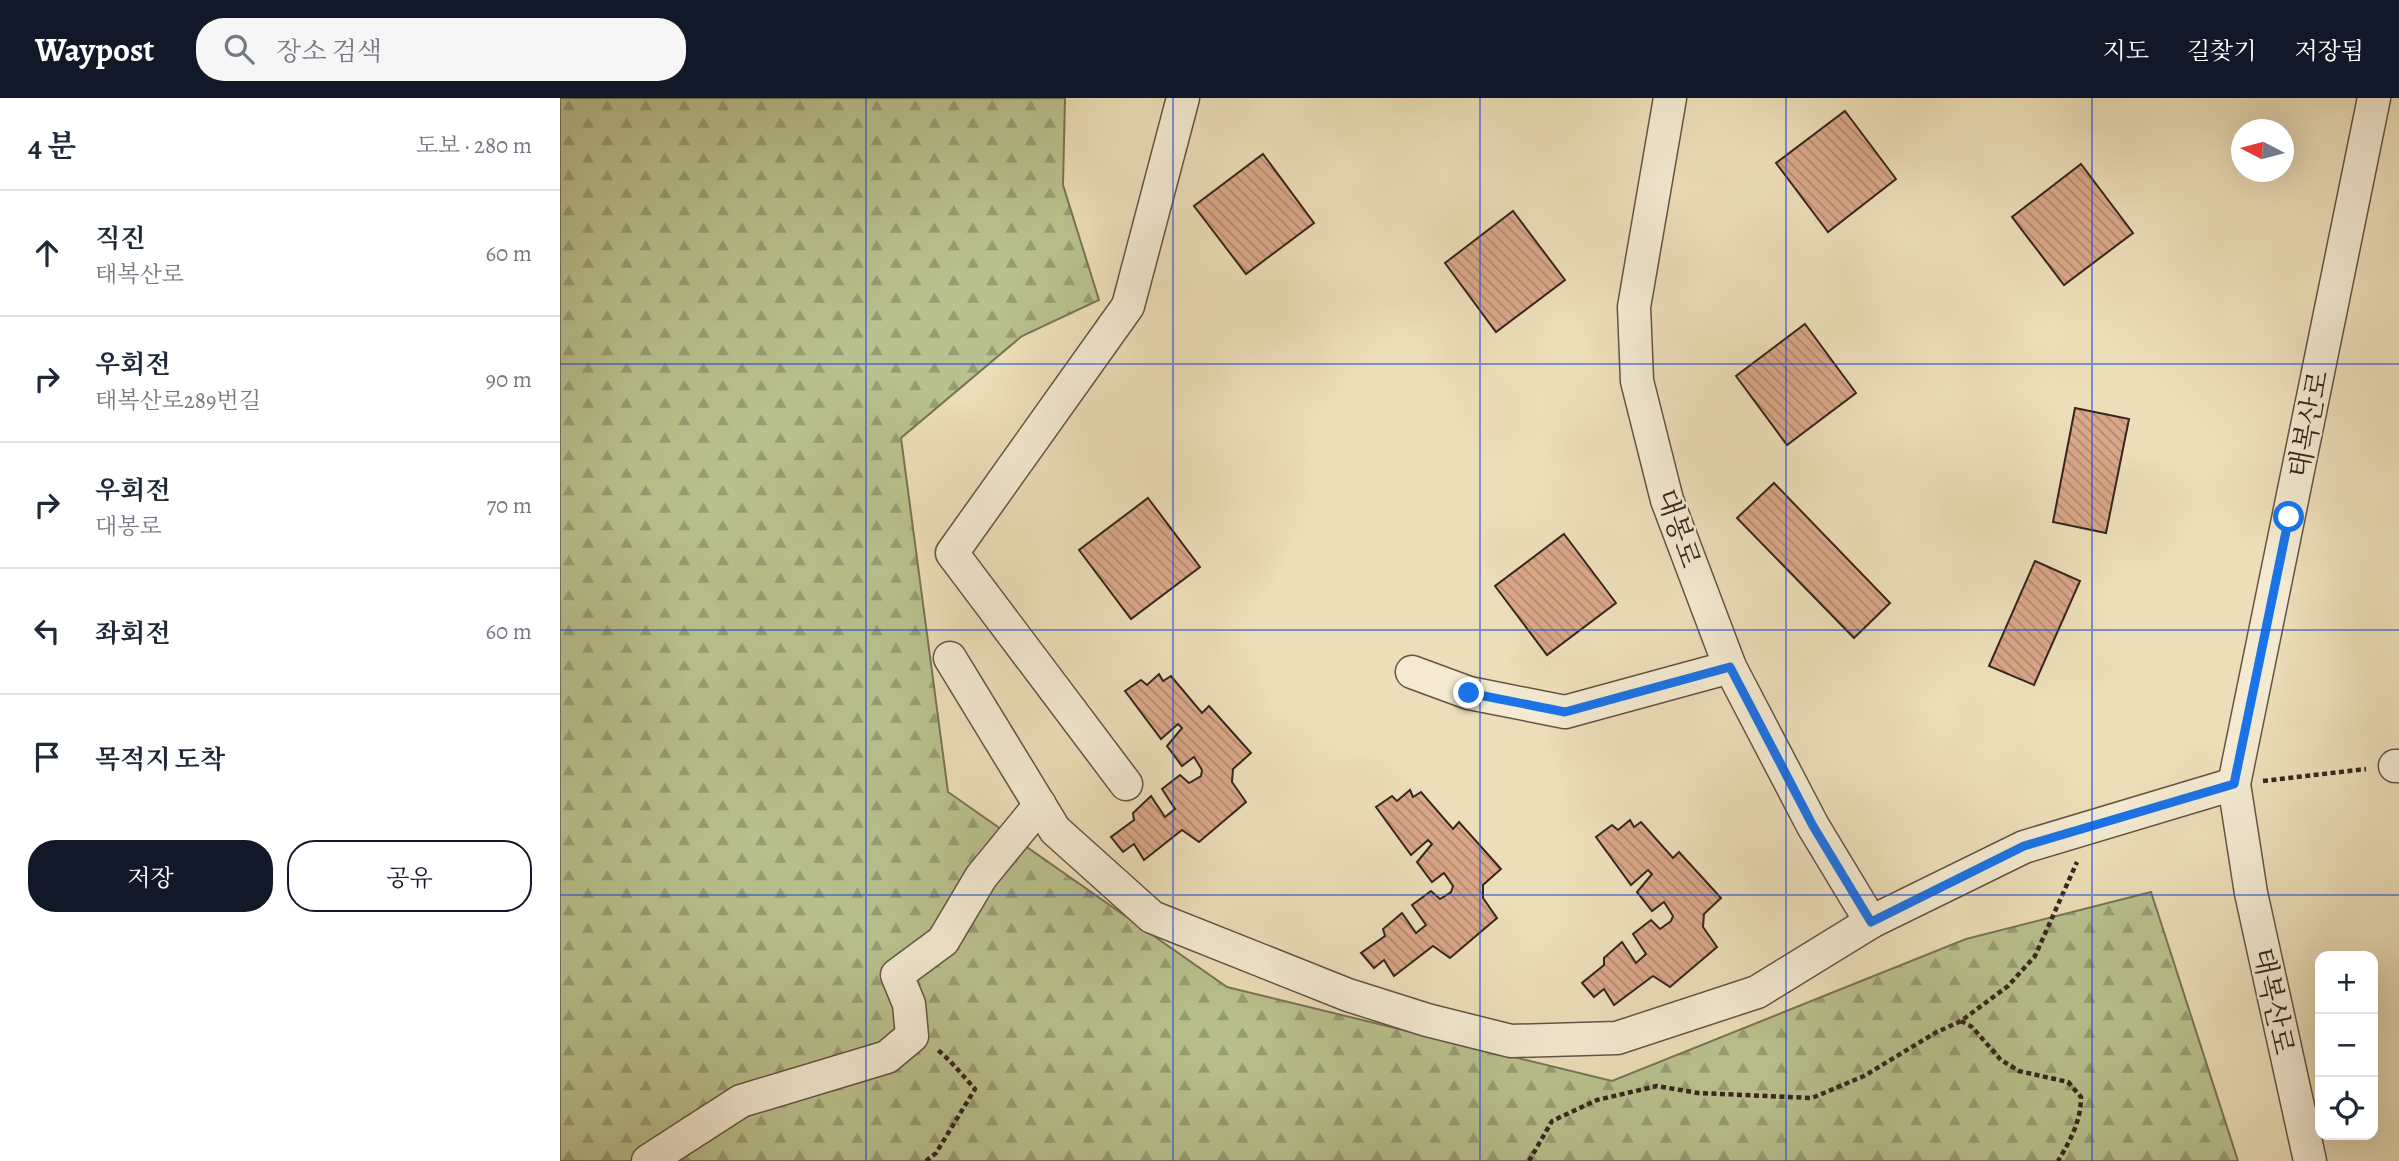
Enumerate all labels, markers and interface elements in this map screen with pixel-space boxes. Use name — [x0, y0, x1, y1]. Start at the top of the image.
search box — [196, 18, 686, 81]
text: Waypost — [35, 27, 154, 72]
icon: search — [220, 30, 258, 68]
text: 장소 검색 — [276, 34, 382, 69]
text: 지도 — [2103, 35, 2149, 67]
text: 길찾기 — [2187, 35, 2256, 67]
text: 저장됨 — [2294, 35, 2364, 67]
north arrow — [2231, 119, 2294, 182]
text: 4 분 — [28, 126, 76, 166]
text: 도보 · 280 m — [416, 130, 532, 161]
text: 직진 — [95, 221, 145, 256]
icon: ahead — [28, 234, 66, 272]
text: 60 m — [485, 238, 532, 269]
text: 태복산로 — [95, 259, 184, 290]
text: 우회전 — [95, 347, 170, 382]
icon: right — [28, 360, 66, 398]
text: 90 m — [486, 364, 532, 395]
street label: 태복산로 — [2280, 367, 2338, 481]
text: 태복산로289번길 — [95, 385, 261, 416]
text: 우회전 — [95, 473, 170, 508]
street label: 대봉로 — [1647, 484, 1709, 573]
icon: right — [28, 486, 66, 524]
text: 70 m — [486, 490, 532, 521]
route start — [2273, 501, 2304, 532]
text: 대봉로 — [95, 511, 162, 542]
icon: left — [28, 612, 66, 650]
text: 좌회전 — [95, 616, 170, 651]
text: 60 m — [485, 616, 532, 647]
route end — [1453, 677, 1484, 708]
icon: arrive — [28, 738, 66, 776]
text: 목적지 도착 — [95, 742, 225, 777]
button: 저장 — [28, 840, 273, 912]
button: 공유 — [287, 840, 532, 912]
street label: 태복산로 — [2243, 944, 2303, 1058]
map controls — [2315, 951, 2378, 1140]
button: + — [2315, 951, 2378, 1014]
button: − — [2315, 1014, 2378, 1077]
button: locate — [2315, 1077, 2378, 1140]

